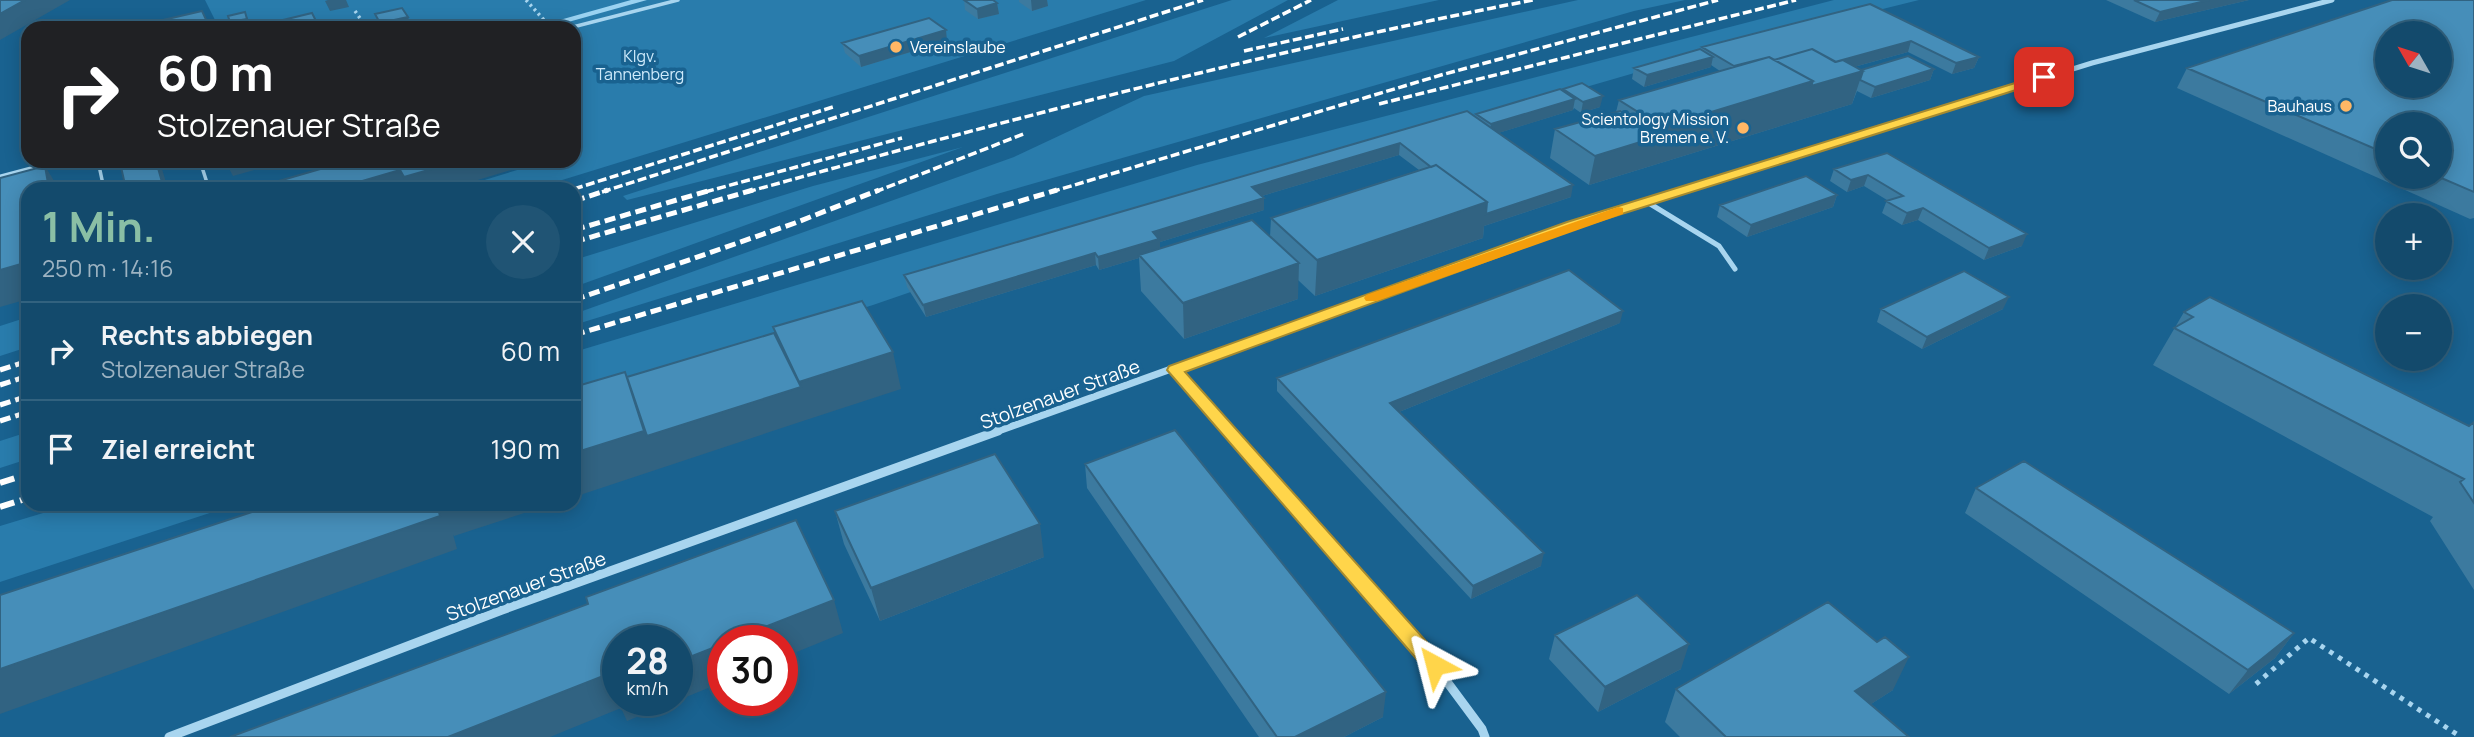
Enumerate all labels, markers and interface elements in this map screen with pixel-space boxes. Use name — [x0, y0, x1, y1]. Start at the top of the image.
north arrow — [2375, 21, 2452, 98]
map controls — [2375, 21, 2452, 371]
place label: Vereinslaube — [910, 36, 1006, 58]
text: 60 m — [157, 39, 274, 106]
marker: Vereinslaube — [888, 39, 904, 55]
park label: Klgv. Tannenberg — [596, 45, 684, 85]
pin — [2014, 47, 2074, 107]
icon: right — [42, 49, 133, 140]
icon: arrive — [2025, 58, 2063, 96]
place label: Bauhaus — [2268, 95, 2332, 117]
marker: Bauhaus — [2338, 98, 2354, 114]
text: Stolzenauer Straße — [157, 103, 441, 147]
place label: Scientology Mission Bremen e. V. — [1582, 108, 1729, 148]
button: search — [2375, 112, 2452, 189]
marker: Scientology Mission Bremen e. V. — [1735, 120, 1751, 136]
text: 1 Min. — [42, 197, 156, 255]
button: + — [2375, 203, 2452, 280]
button: close — [486, 205, 560, 279]
text: 250 m · 14:16 — [42, 252, 174, 284]
button: − — [2375, 294, 2452, 371]
text: Rechts abbiegen — [101, 317, 313, 353]
icon: right — [42, 332, 80, 370]
text: 60 m — [501, 333, 560, 369]
text: Stolzenauer Straße — [101, 353, 305, 385]
street label: Stolzenauer Straße — [976, 353, 1144, 435]
icon: arrive — [42, 430, 80, 468]
text: Ziel erreicht — [101, 431, 255, 467]
text: 190 m — [491, 431, 560, 467]
street label: Stolzenauer Straße — [442, 545, 610, 627]
speed limit sign: 30 — [707, 625, 798, 716]
position arrow — [1398, 628, 1472, 702]
text: 28 — [626, 637, 669, 685]
text: km/h — [627, 676, 668, 700]

